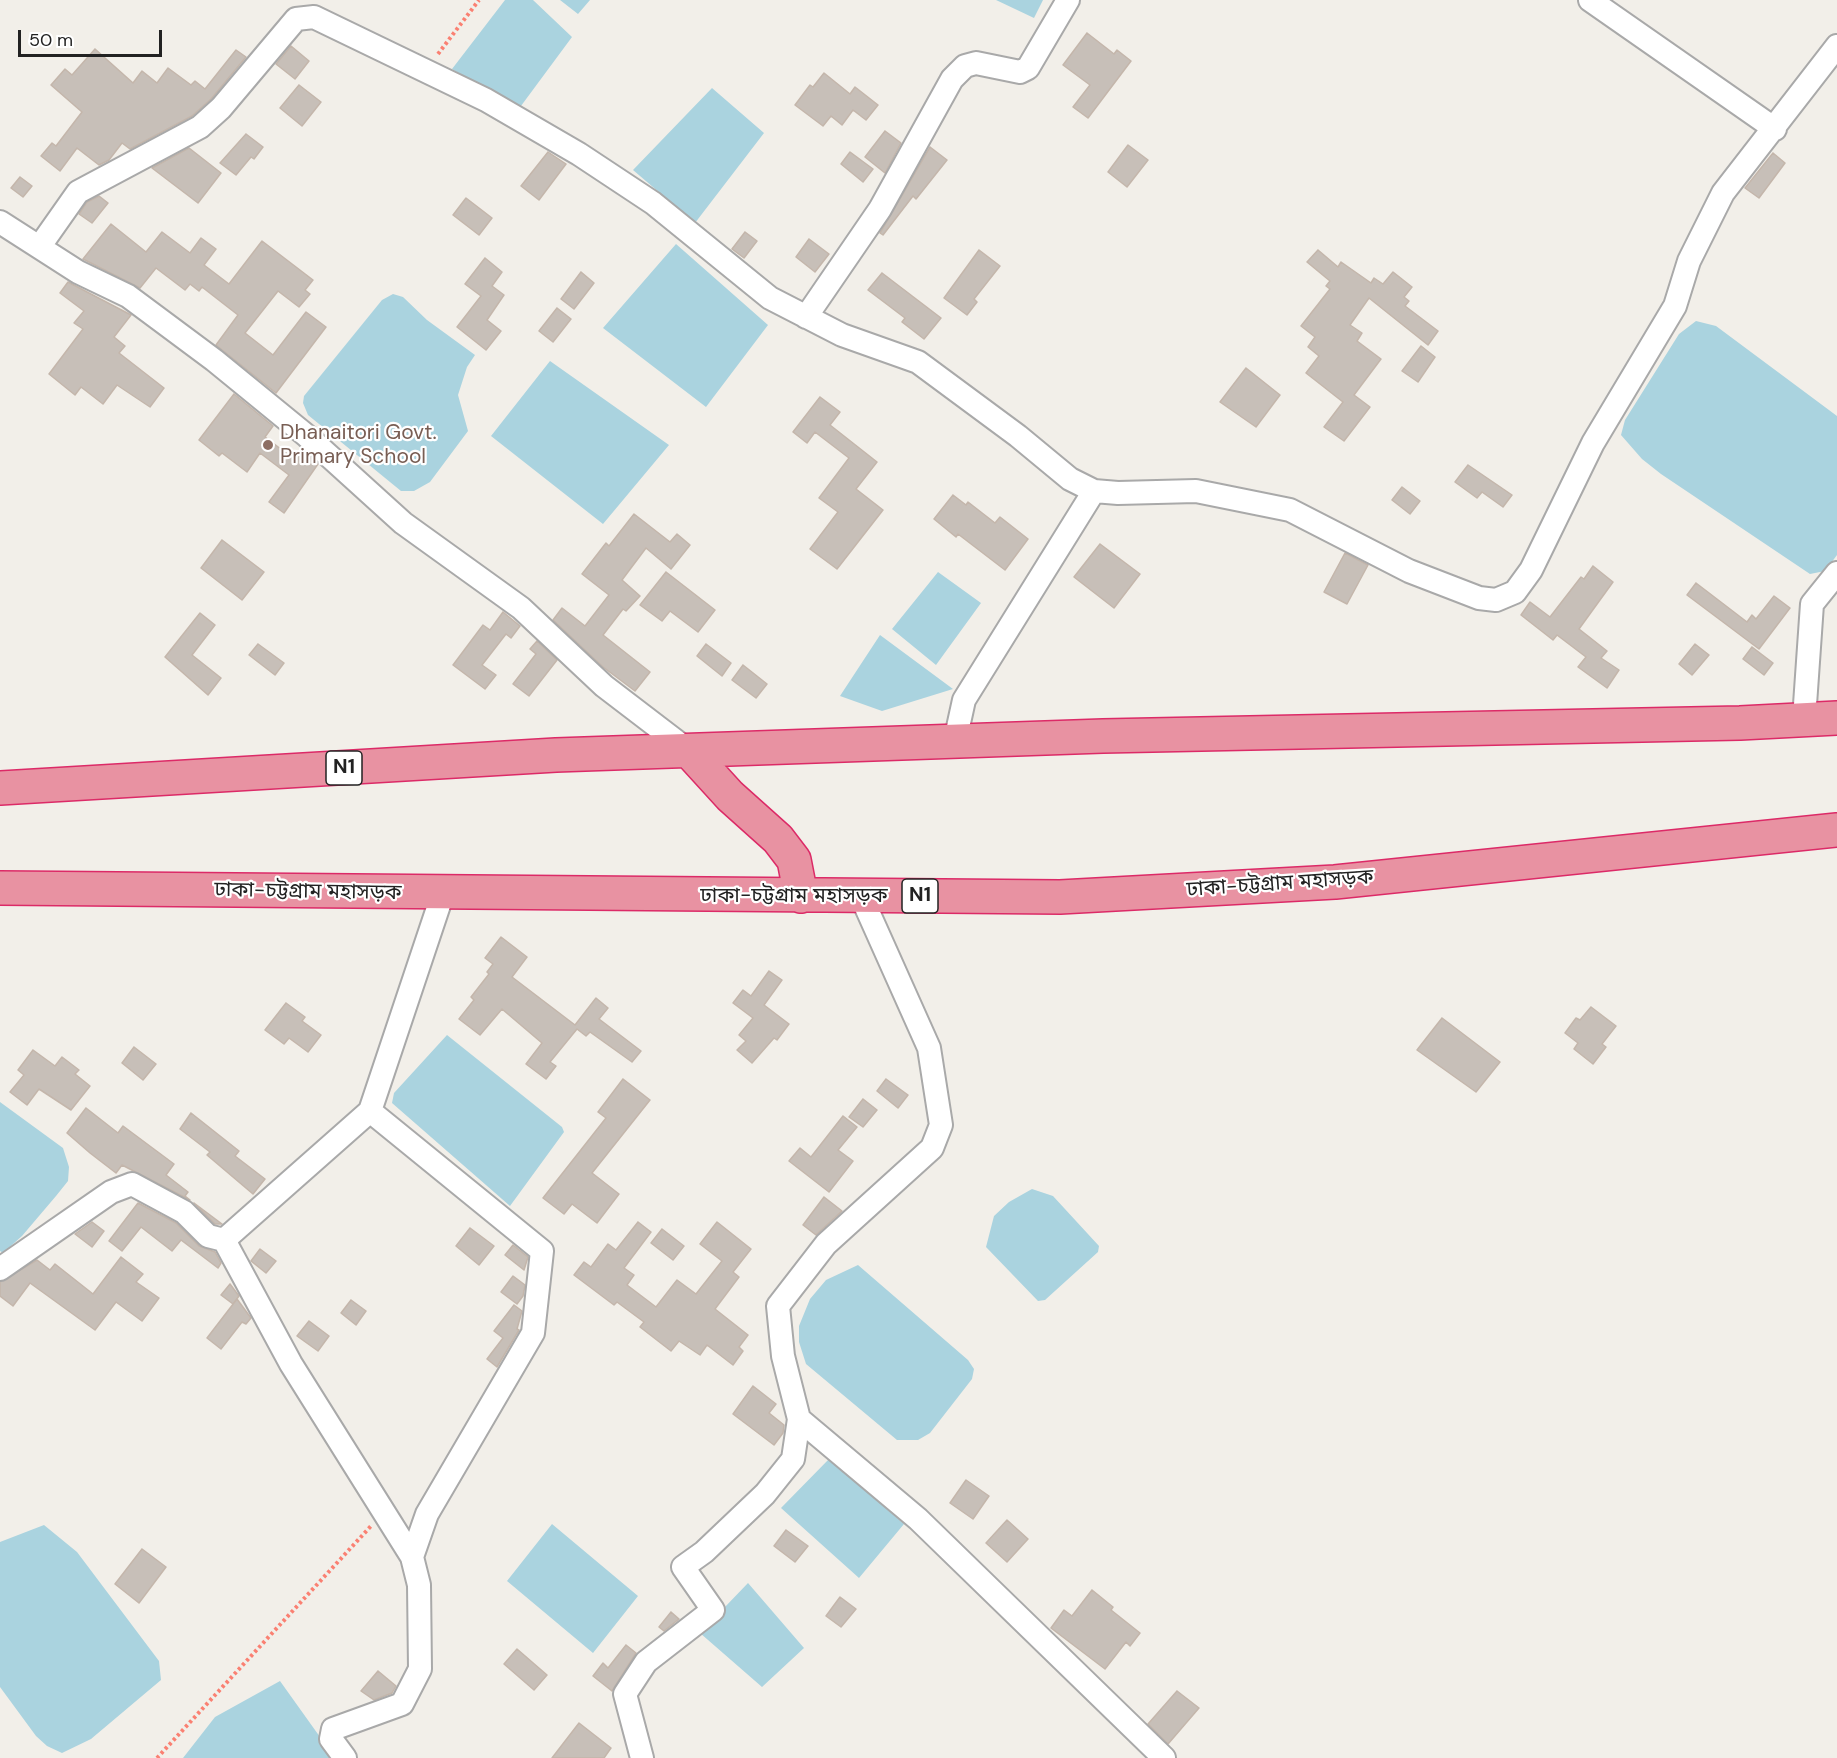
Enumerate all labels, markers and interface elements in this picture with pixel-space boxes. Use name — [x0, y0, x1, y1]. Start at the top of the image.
scale bar — [21, 18, 165, 56]
text: 50 m — [29, 28, 73, 52]
place label: Dhanaitori Govt. Primary School — [280, 420, 437, 470]
marker: Dhanaitori Govt. Primary School — [261, 438, 275, 452]
road number: N1 — [326, 751, 362, 785]
street label: ঢাকা-চট্টগ্রাম মহাসড়ক — [1186, 865, 1374, 903]
street label: ঢাকা-চট্টগ্রাম মহাসড়ক — [214, 878, 402, 906]
road number: N1 — [902, 879, 938, 913]
street label: ঢাকা-চট্টগ্রাম মহাসড়ক — [700, 883, 888, 909]

